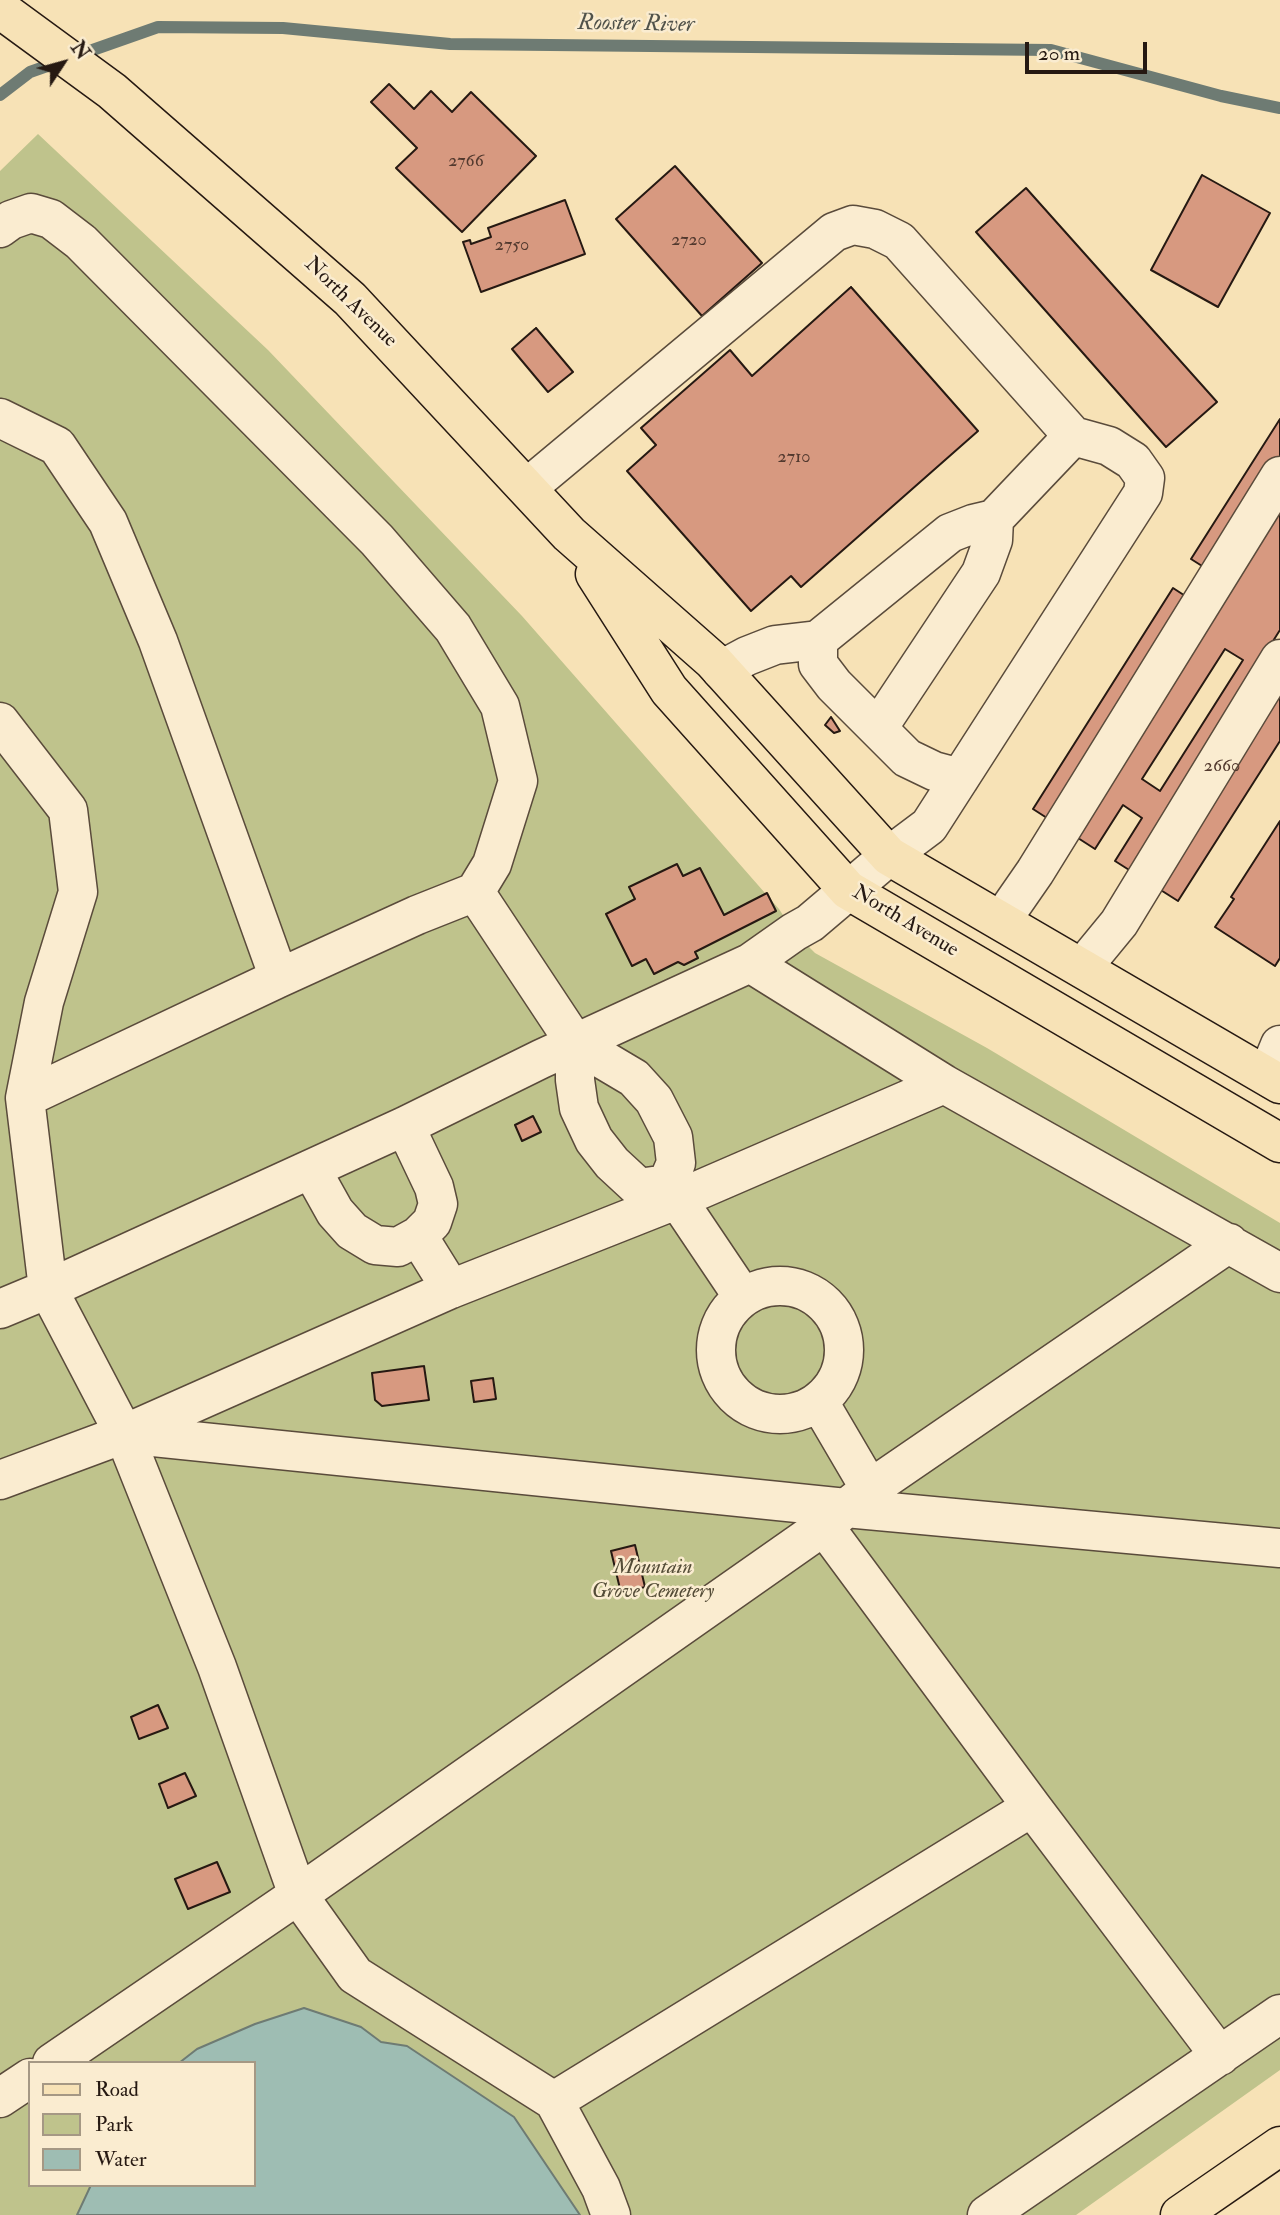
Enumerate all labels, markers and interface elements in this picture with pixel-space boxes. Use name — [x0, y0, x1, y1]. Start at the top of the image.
water label: Rooster River — [577, 10, 695, 40]
north arrow — [28, 28, 98, 98]
scale bar — [1028, 28, 1150, 72]
text: N — [65, 37, 95, 65]
text: 20 m — [1038, 40, 1080, 67]
house number: 2766 — [448, 151, 484, 173]
house number: 2720 — [671, 230, 707, 252]
house number: 2750 — [495, 235, 529, 257]
street label: North Avenue — [298, 253, 402, 353]
house number: 2710 — [778, 447, 810, 469]
house number: 2660 — [1204, 756, 1240, 778]
street label: North Avenue — [847, 880, 963, 964]
park label: Mountain Grove Cemetery — [592, 1555, 714, 1605]
legend — [28, 2061, 256, 2187]
text: Road — [95, 2076, 139, 2103]
text: Park — [95, 2111, 133, 2138]
text: Water — [95, 2146, 147, 2173]

